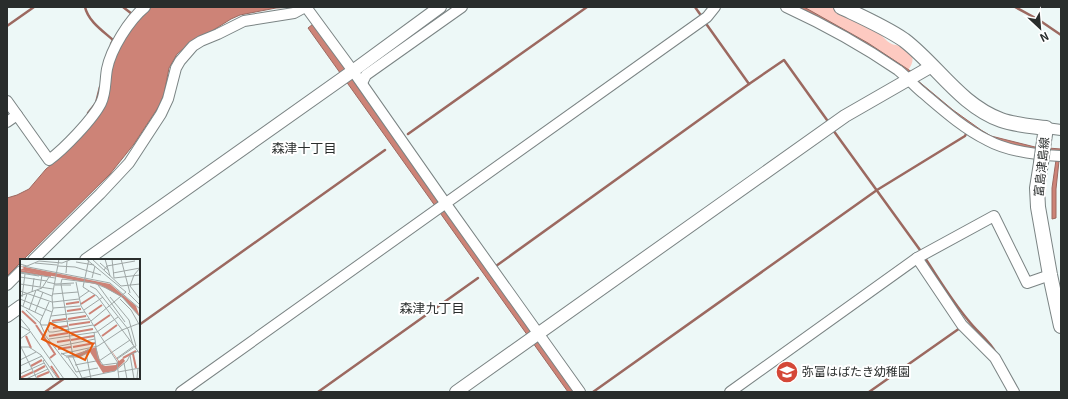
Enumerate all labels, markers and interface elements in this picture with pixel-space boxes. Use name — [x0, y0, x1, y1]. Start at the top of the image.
north arrow — [1020, 8, 1060, 48]
text: N — [1038, 29, 1052, 47]
street label: 富島津島線 — [1029, 136, 1052, 198]
district label: 森津十丁目 — [271, 138, 337, 157]
inset map — [20, 259, 140, 379]
district label: 森津九丁目 — [399, 298, 465, 317]
school or university icon: 弥富はばたき幼稚園 — [774, 359, 800, 385]
place label: 弥富はばたき幼稚園 — [802, 362, 910, 379]

